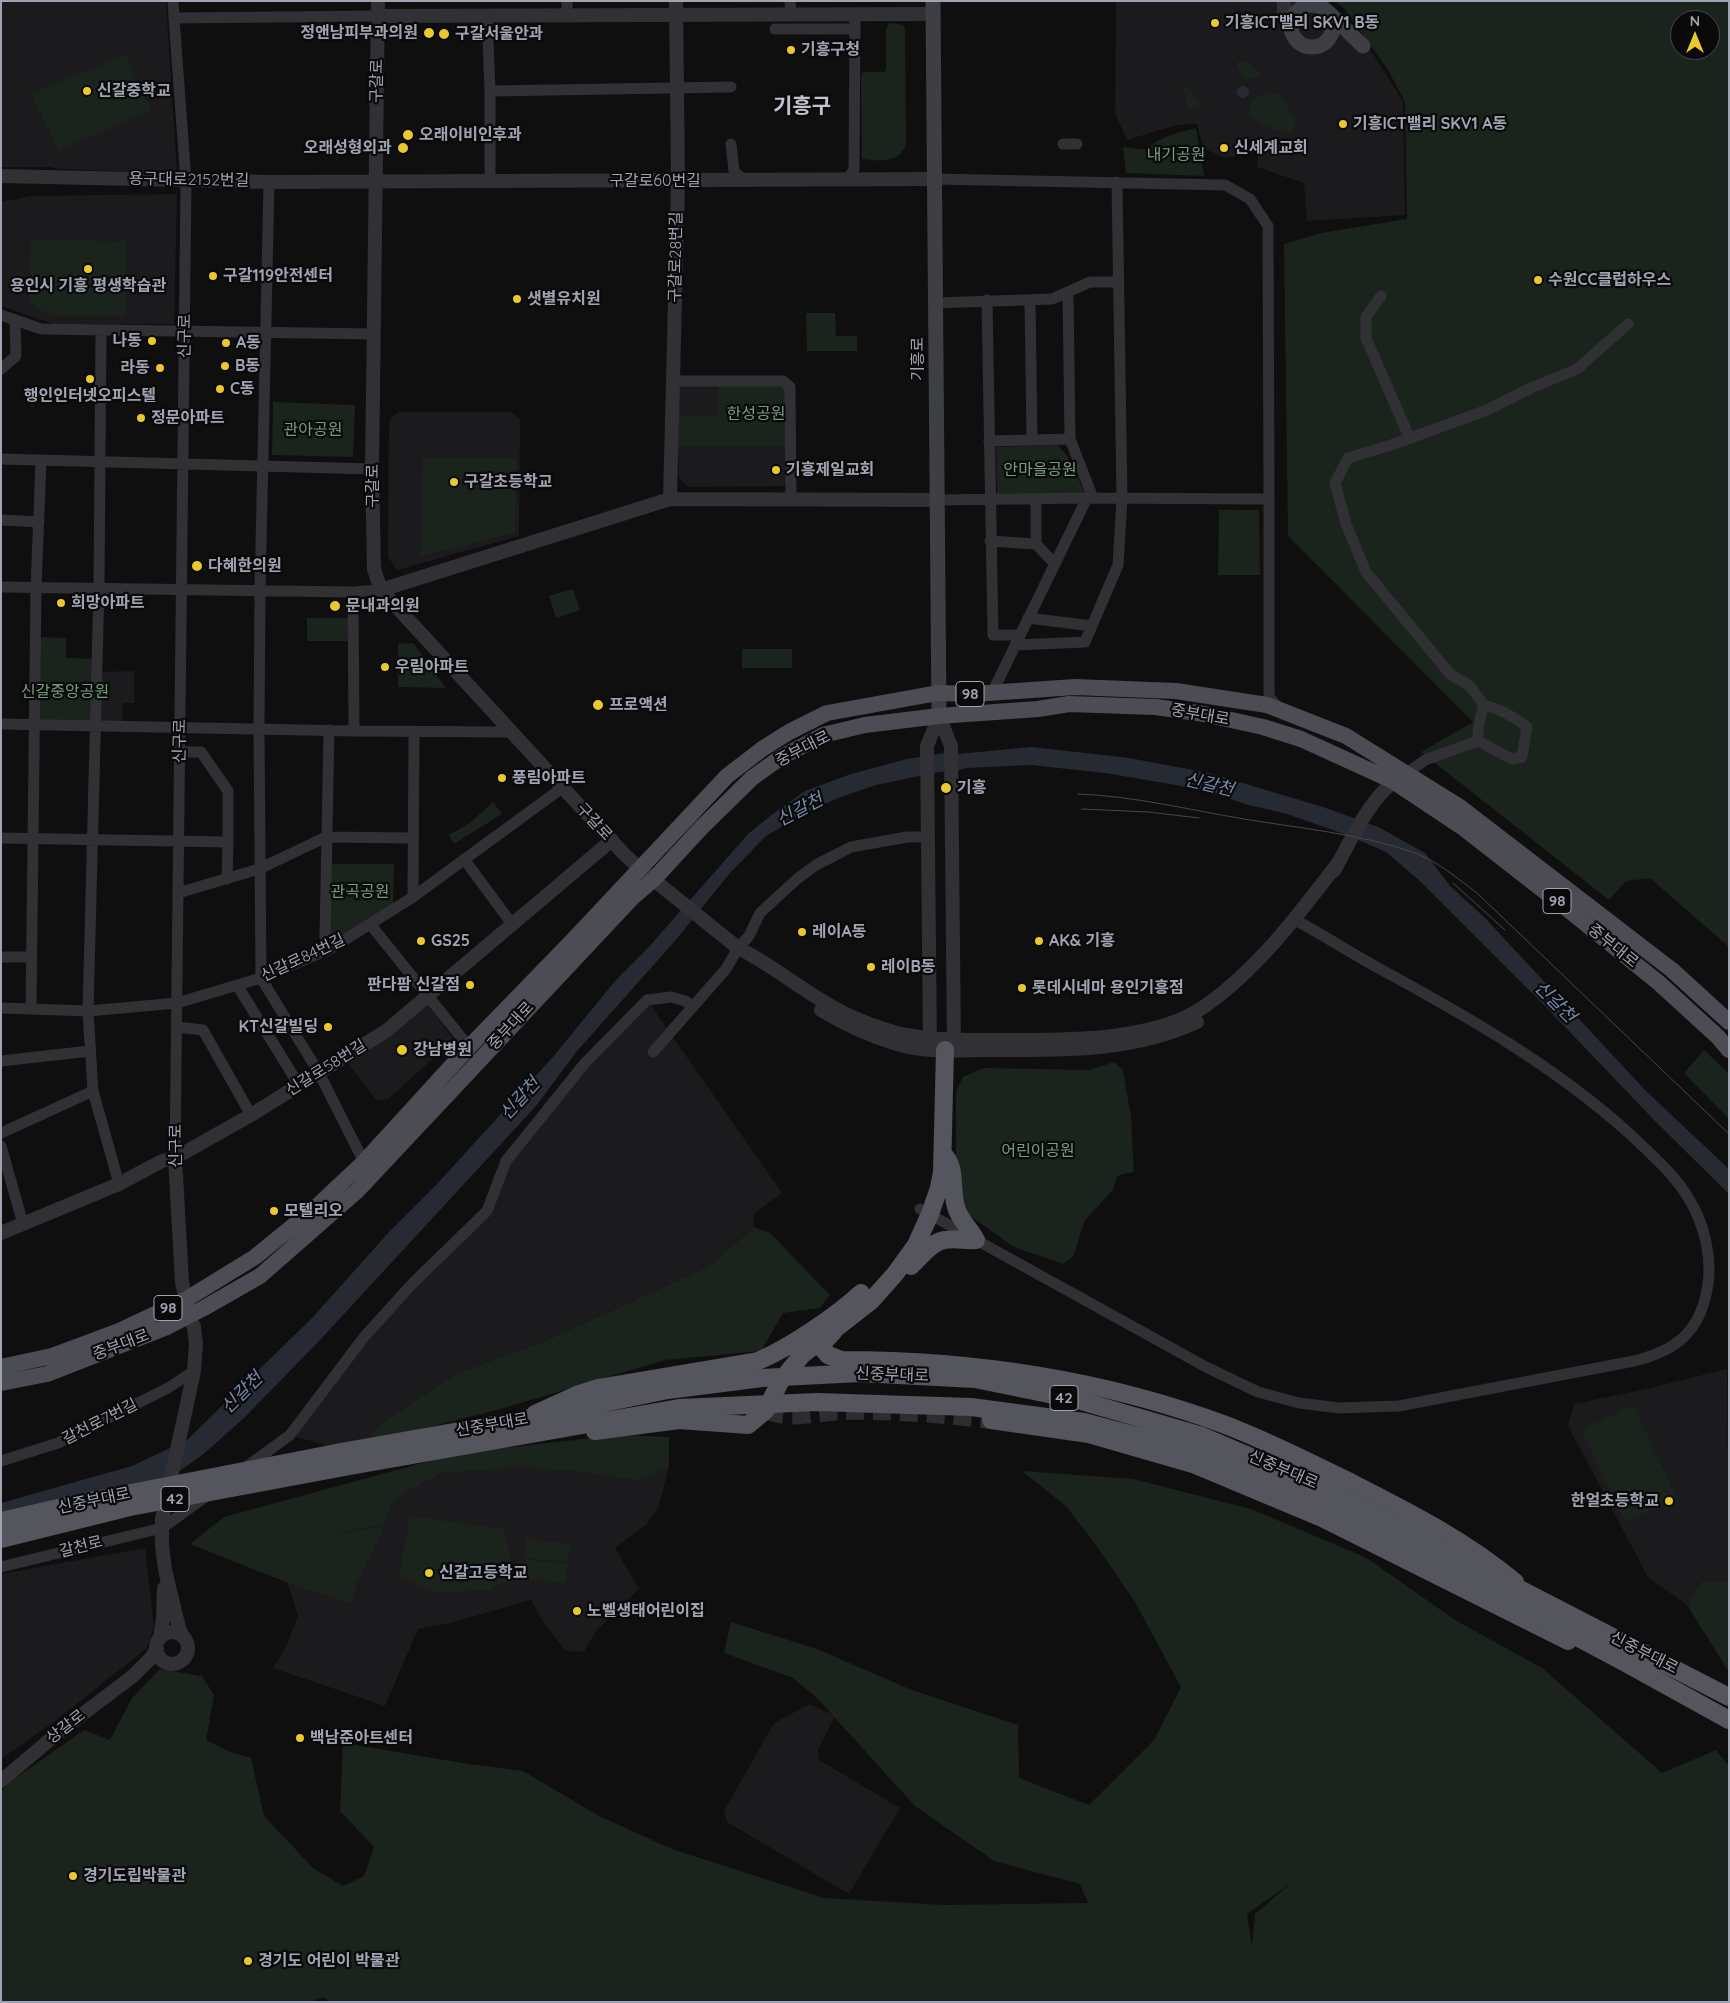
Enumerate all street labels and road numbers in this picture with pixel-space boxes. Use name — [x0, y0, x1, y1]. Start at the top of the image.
street label: 구갈로 — [367, 59, 387, 103]
street label: 용구대로2152번길 — [128, 169, 250, 191]
street label: 구갈로60번길 — [609, 171, 701, 191]
street label: 구갈로28번길 — [666, 211, 686, 303]
street label: 신구로 — [175, 314, 195, 358]
street label: 기흥로 — [908, 337, 928, 381]
street label: 구갈로 — [363, 464, 383, 508]
road number: 98 — [956, 682, 984, 706]
street label: 중부대로 — [1169, 700, 1231, 730]
street label: 신구로 — [170, 719, 190, 763]
street label: 중부대로 — [772, 727, 834, 771]
street label: 구갈로 — [572, 799, 616, 845]
road number: 98 — [1543, 888, 1571, 914]
street label: 중부대로 — [1584, 920, 1642, 972]
street label: 신갈로84번길 — [258, 930, 348, 986]
street label: 중부대로 — [484, 998, 538, 1054]
street label: 신갈로58번길 — [282, 1036, 370, 1100]
street label: 신구로 — [166, 1124, 186, 1168]
road number: 98 — [154, 1296, 182, 1320]
street label: 중부대로 — [90, 1325, 152, 1365]
street label: 신중부대로 — [855, 1364, 929, 1386]
road number: 42 — [1050, 1386, 1078, 1410]
street label: 갈천로7번길 — [59, 1395, 141, 1449]
street label: 신중부대로 — [454, 1409, 530, 1441]
street label: 신중부대로 — [1245, 1447, 1321, 1493]
street label: 신중부대로 — [56, 1484, 132, 1518]
road number: 42 — [161, 1486, 189, 1512]
street label: 갈천로 — [57, 1532, 105, 1562]
street label: 신중부대로 — [1607, 1628, 1681, 1678]
street label: 상갈로 — [43, 1706, 89, 1748]

